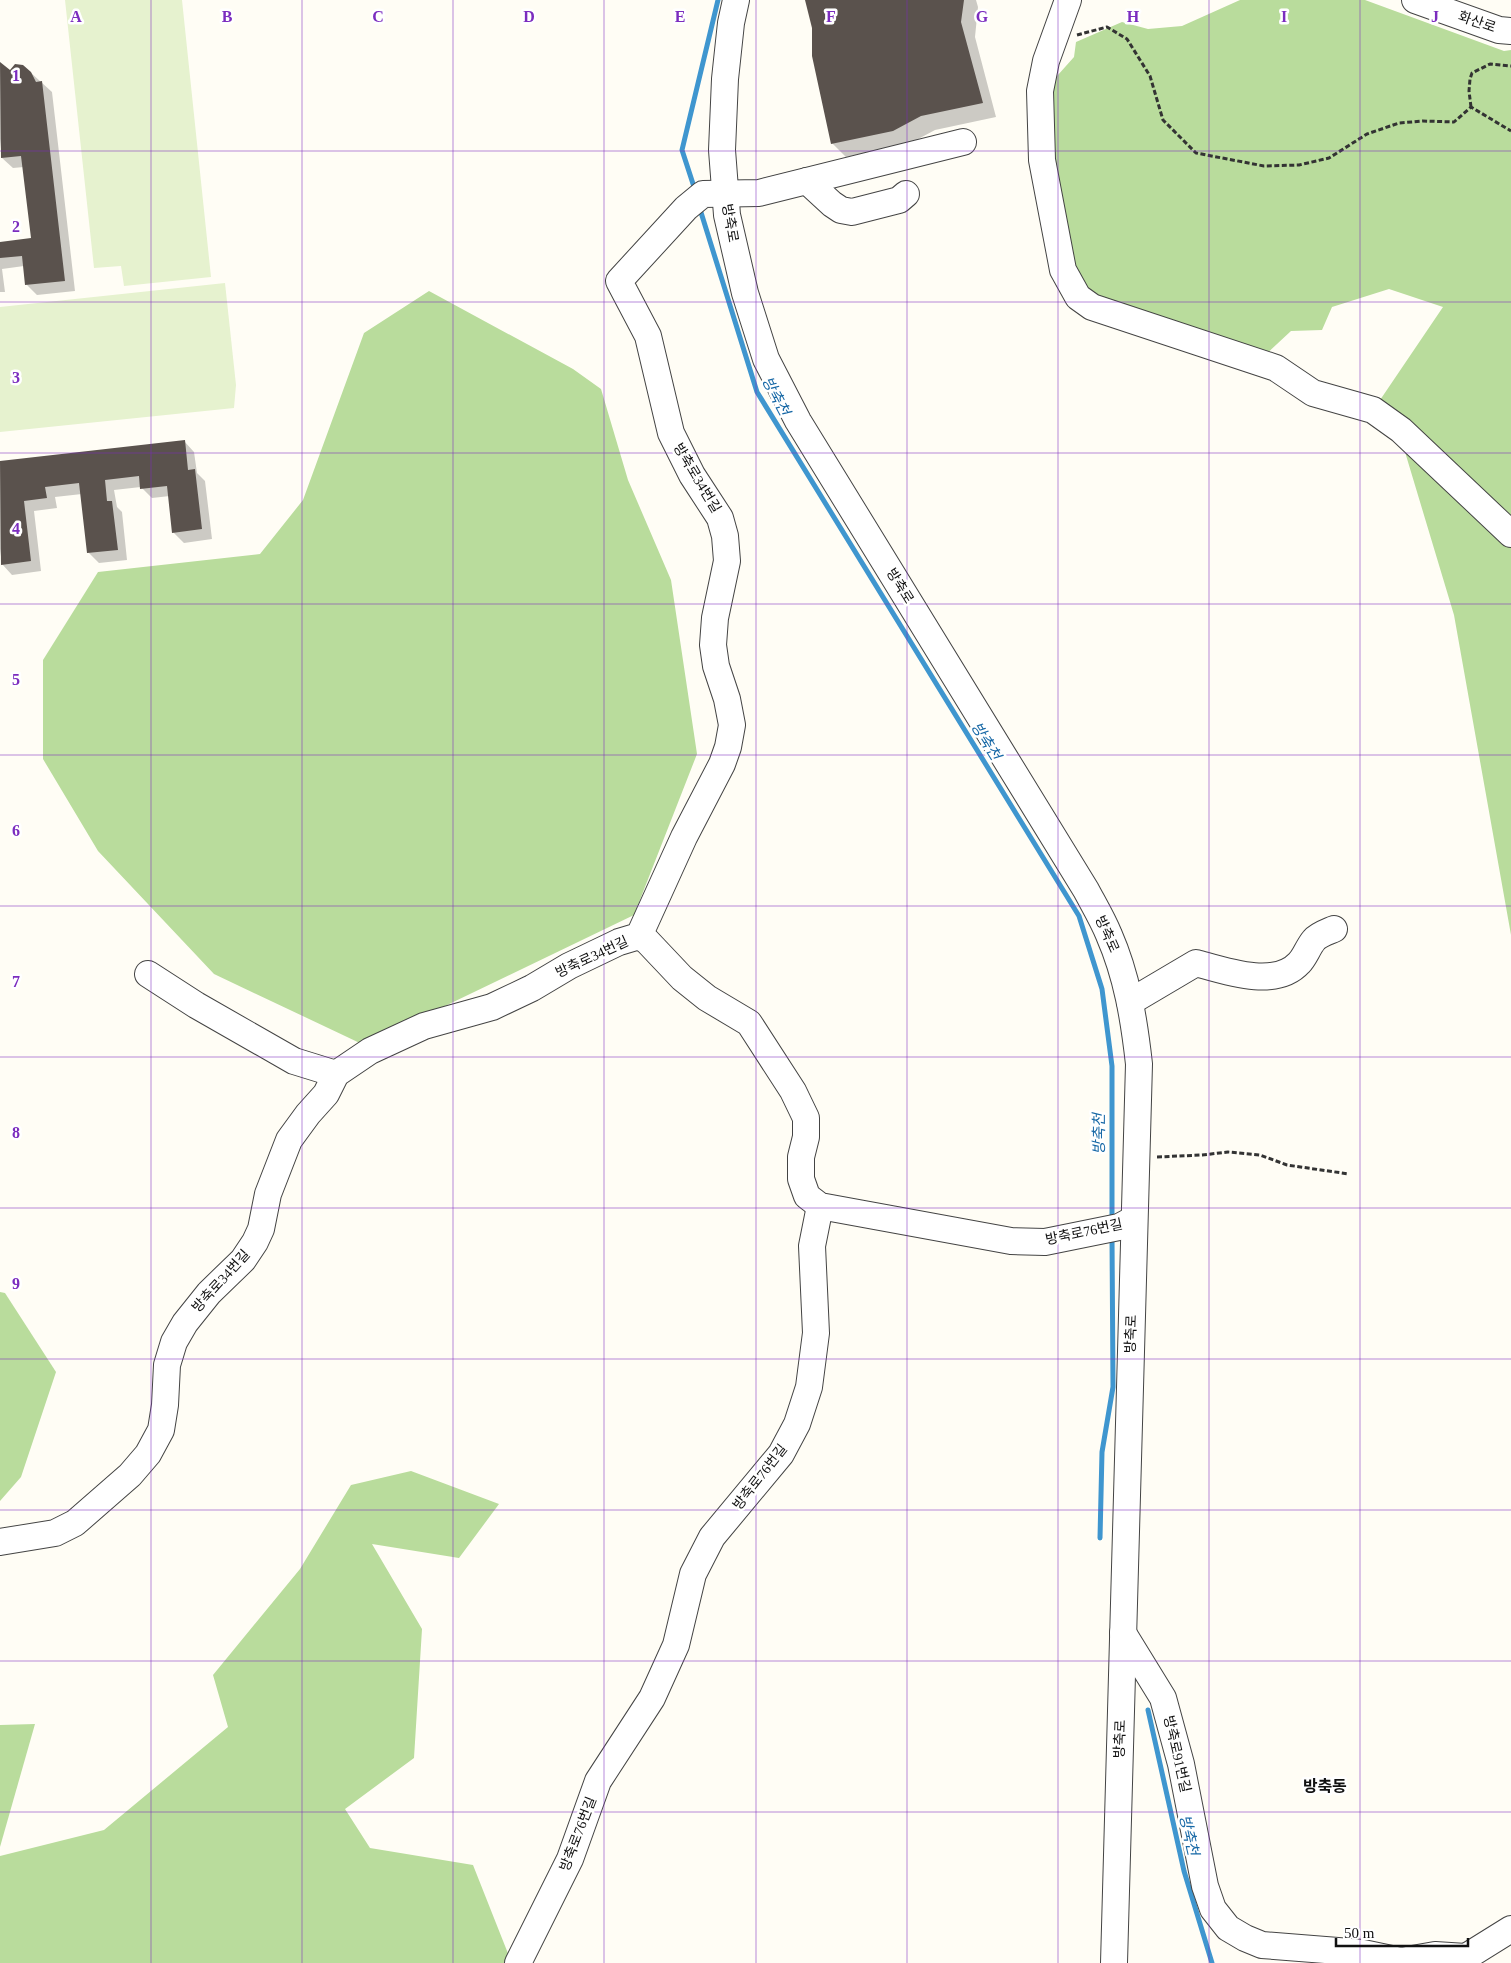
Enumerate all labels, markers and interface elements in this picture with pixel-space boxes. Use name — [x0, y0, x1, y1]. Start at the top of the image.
text: A — [70, 8, 82, 25]
text: B — [222, 8, 233, 25]
text: C — [372, 8, 384, 25]
text: D — [523, 8, 535, 25]
text: E — [675, 8, 685, 25]
text: F — [826, 8, 836, 25]
text: G — [976, 8, 989, 25]
text: H — [1127, 8, 1140, 25]
text: I — [1281, 8, 1287, 25]
text: J — [1431, 8, 1439, 25]
street label: 화산로 — [1456, 9, 1498, 35]
text: 1 — [12, 67, 20, 84]
street label: 방축로 — [719, 203, 741, 243]
text: 2 — [12, 218, 20, 235]
text: 3 — [12, 369, 20, 386]
water label: 방축천 — [759, 374, 794, 420]
street label: 방축로34번길 — [670, 441, 724, 515]
text: 4 — [12, 520, 20, 537]
street label: 방축로 — [883, 566, 917, 606]
text: 5 — [12, 671, 20, 688]
water label: 방축천 — [968, 719, 1005, 765]
text: 6 — [12, 822, 20, 839]
street label: 방축로 — [1092, 913, 1122, 955]
street label: 방축로34번길 — [553, 934, 631, 980]
text: 7 — [12, 973, 20, 990]
water label: 방축천 — [1091, 1111, 1107, 1155]
text: 8 — [12, 1124, 20, 1141]
street label: 방축로76번길 — [1044, 1217, 1124, 1247]
street label: 방축로34번길 — [189, 1247, 253, 1315]
text: 9 — [12, 1275, 20, 1292]
street label: 방축로 — [1123, 1314, 1139, 1354]
street label: 방축로76번길 — [730, 1441, 790, 1513]
street label: 방축로91번길 — [1161, 1714, 1193, 1794]
street label: 방축로 — [1112, 1719, 1128, 1759]
district label: 방축동 — [1303, 1778, 1347, 1795]
street label: 방축로76번길 — [557, 1795, 599, 1873]
water label: 방축천 — [1177, 1813, 1202, 1859]
scale bar — [1336, 1916, 1468, 1948]
text: 50 m — [1344, 1925, 1375, 1941]

